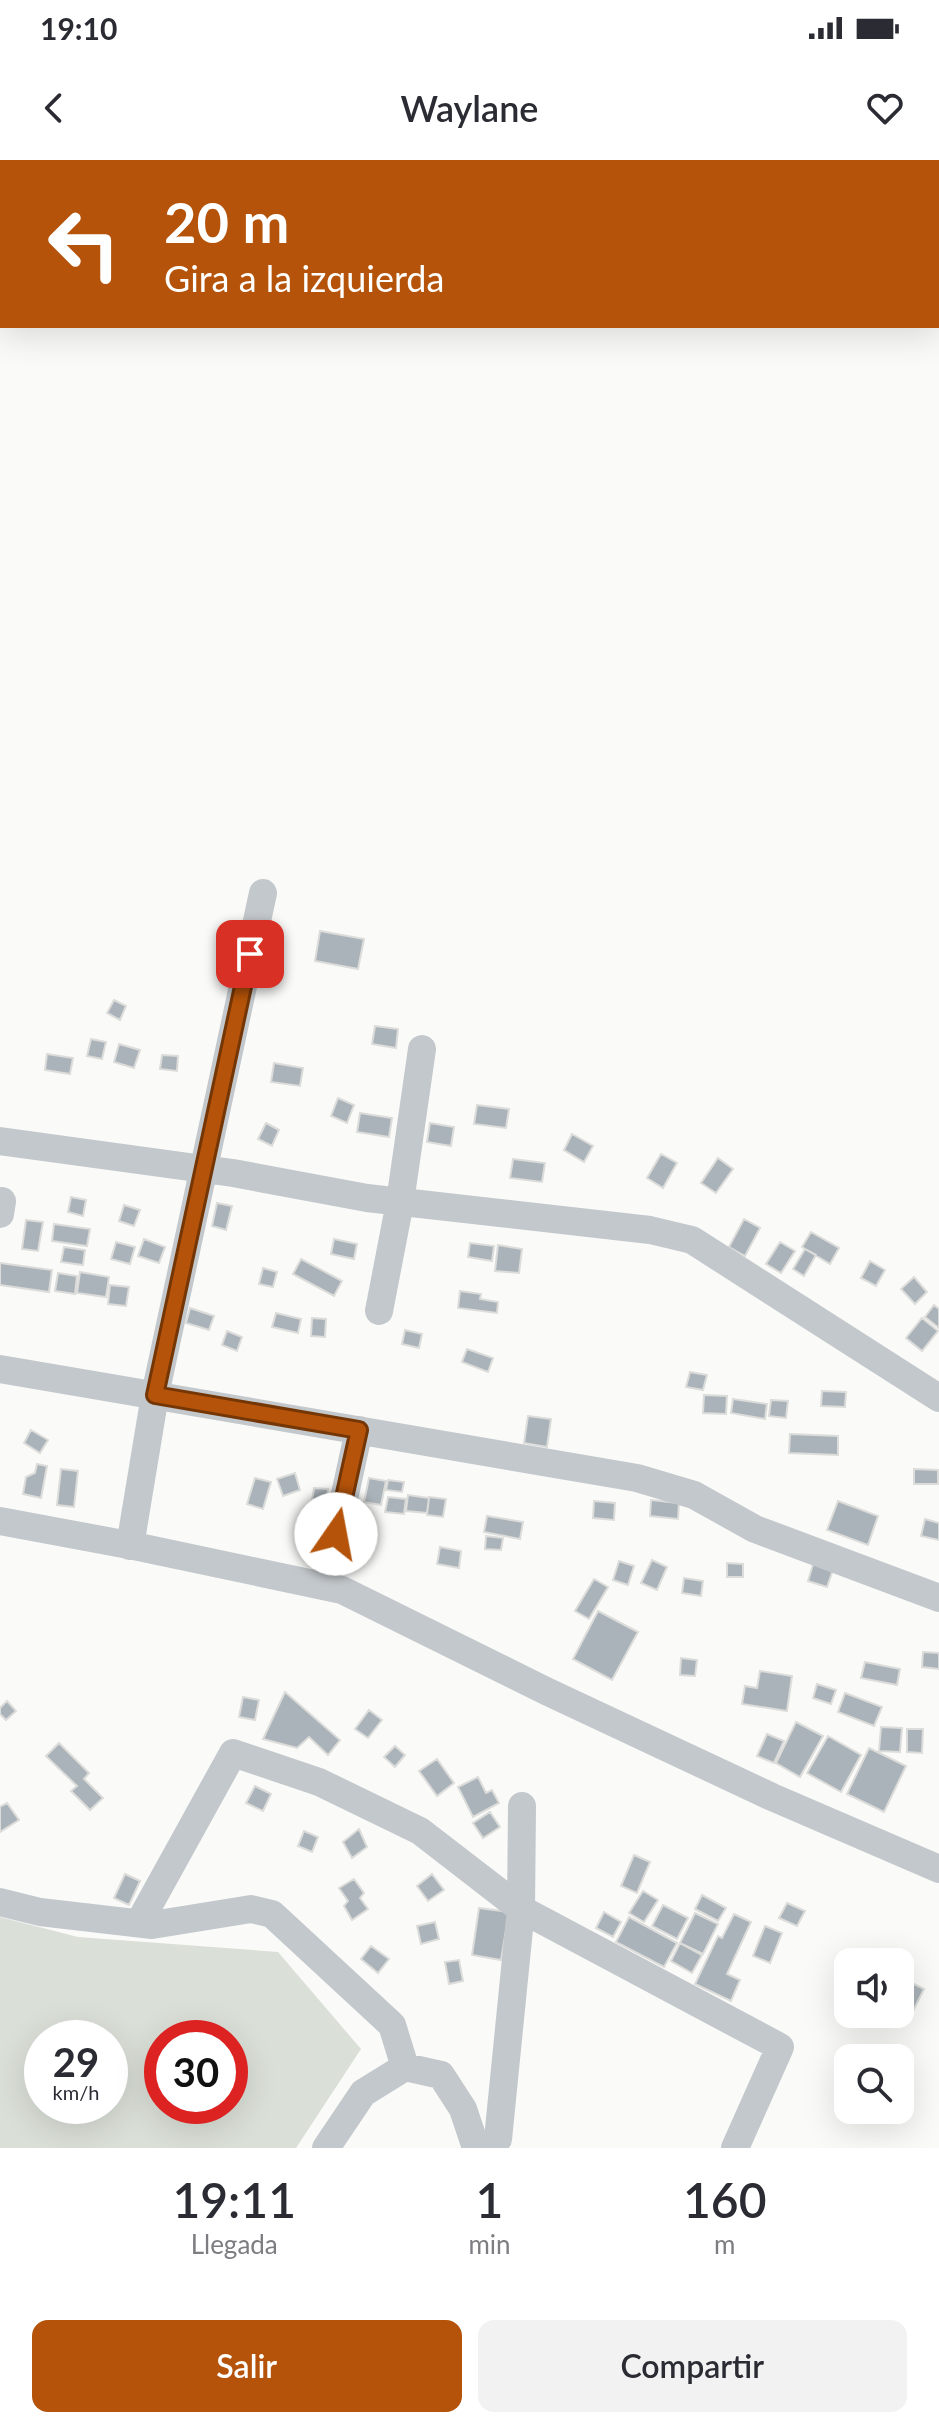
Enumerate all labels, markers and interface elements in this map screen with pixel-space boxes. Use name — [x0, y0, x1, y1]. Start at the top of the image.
text: 19:10 — [40, 10, 117, 46]
icon: back — [32, 86, 76, 130]
text: Waylane — [401, 86, 538, 130]
icon: heart — [863, 86, 907, 130]
text: 20 m — [164, 188, 289, 255]
icon: left — [32, 192, 136, 296]
text: Gira a la izquierda — [164, 256, 444, 300]
pin — [216, 920, 284, 988]
icon: arrive — [228, 932, 272, 976]
position arrow — [294, 1492, 378, 1576]
map controls — [834, 1948, 914, 2124]
button: sound — [834, 1948, 914, 2028]
speed limit sign: 30 — [144, 2020, 248, 2124]
text: 29 — [53, 2038, 99, 2086]
button: search — [834, 2044, 914, 2124]
text: km/h — [53, 2080, 99, 2104]
text: 19:11 — [172, 2171, 296, 2228]
text: 1 — [476, 2171, 503, 2228]
text: 160 — [683, 2171, 767, 2228]
text: Llegada — [191, 2228, 278, 2260]
text: min — [468, 2228, 511, 2260]
text: m — [714, 2228, 735, 2260]
button: Salir — [32, 2320, 462, 2412]
button: Compartir — [478, 2320, 907, 2412]

